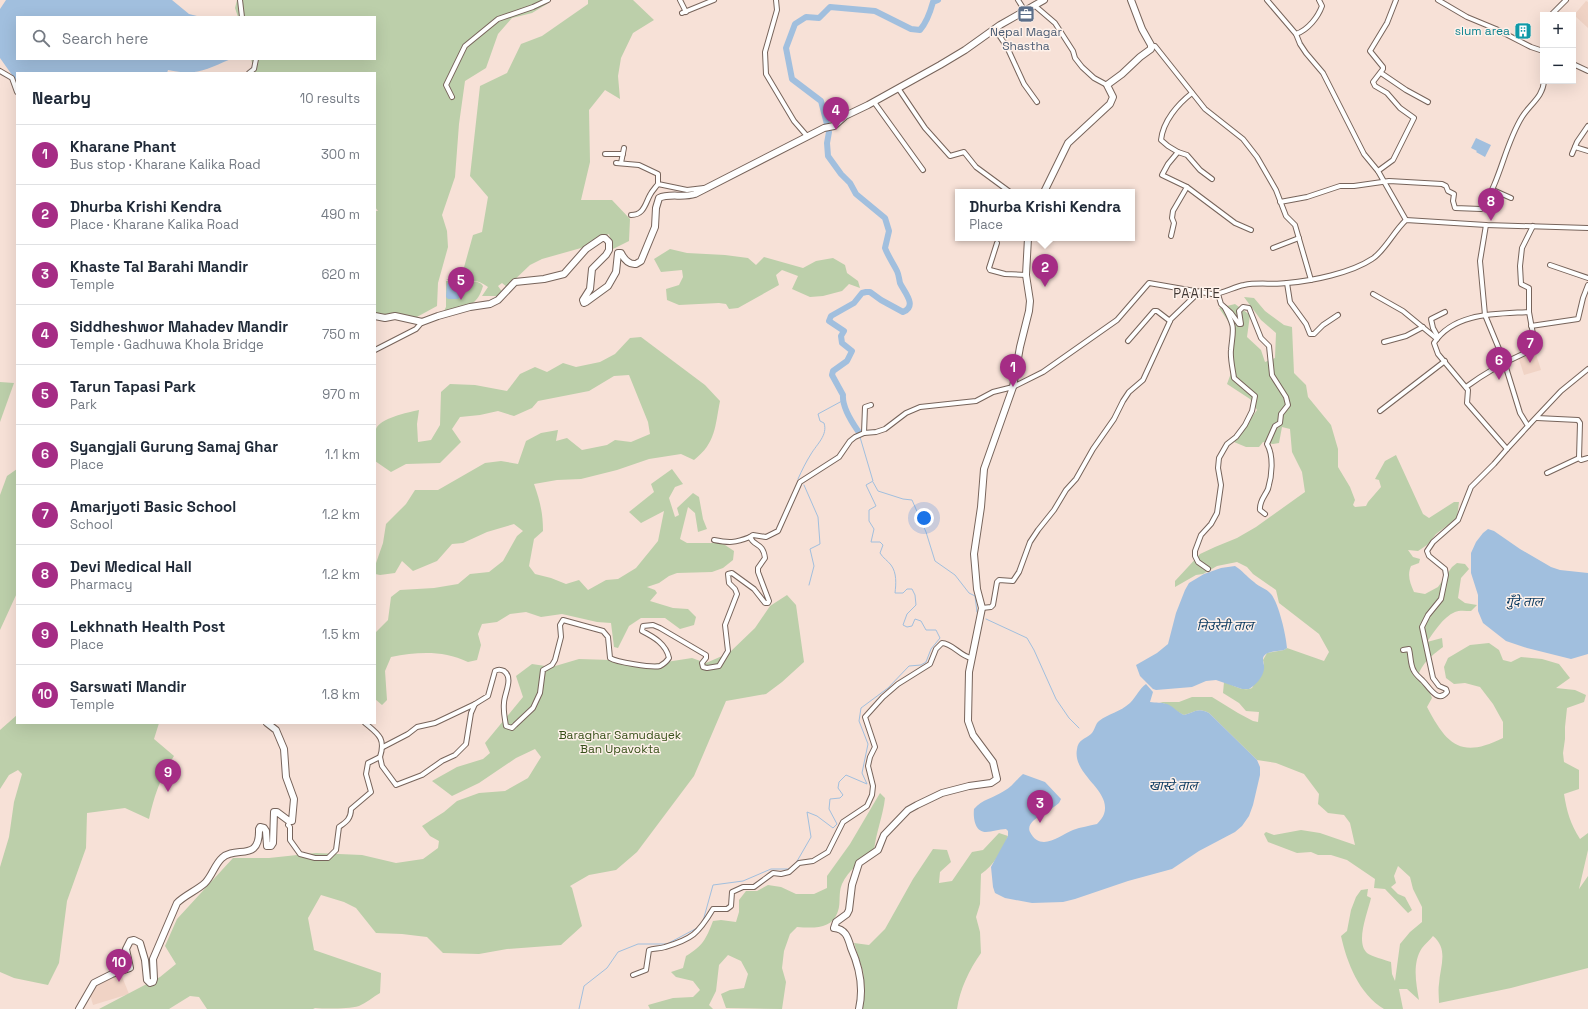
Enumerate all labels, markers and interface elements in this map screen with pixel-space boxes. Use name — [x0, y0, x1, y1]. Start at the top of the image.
office icon: Nepal Magar Shastha — [1016, 4, 1036, 24]
map controls — [1540, 12, 1576, 84]
button: + — [1540, 12, 1576, 48]
search box — [16, 16, 376, 60]
building icon: slum area — [1513, 21, 1533, 41]
place label: slum area — [1455, 23, 1510, 39]
place label: Nepal Magar Shastha — [990, 24, 1062, 54]
icon: search — [30, 27, 52, 49]
text: Search here — [62, 29, 148, 48]
button: − — [1540, 48, 1576, 84]
text: Nearby — [32, 87, 91, 109]
text: 10 results — [300, 90, 360, 107]
pin: 4 — [823, 97, 849, 130]
text: Kharane Phant — [70, 137, 176, 156]
text: 1 — [42, 146, 48, 163]
text: 300 m — [321, 146, 360, 163]
text: Bus stop · Kharane Kalika Road — [70, 156, 261, 173]
pin: 8 — [1478, 188, 1504, 221]
popup — [955, 189, 1135, 241]
text: Dhurba Krishi Kendra — [70, 197, 222, 216]
text: Dhurba Krishi Kendra — [969, 197, 1121, 216]
text: 2 — [41, 206, 49, 223]
text: 490 m — [321, 206, 360, 223]
text: Place · Kharane Kalika Road — [70, 216, 239, 233]
text: Place — [969, 216, 1003, 233]
pin: 2 — [1032, 254, 1058, 287]
text: Khaste Tal Barahi Mandir — [70, 257, 248, 276]
text: 3 — [41, 266, 49, 283]
text: 620 m — [321, 266, 360, 283]
pin: 5 — [448, 267, 474, 300]
text: Temple — [70, 276, 114, 293]
district label: PAAITE — [1173, 285, 1221, 302]
text: Siddheshwor Mahadev Mandir — [70, 317, 288, 336]
text: 4 — [41, 326, 49, 343]
text: 750 m — [322, 326, 360, 343]
pin: 7 — [1517, 330, 1543, 363]
text: Temple · Gadhuwa Khola Bridge — [70, 336, 264, 353]
pin: 6 — [1486, 347, 1512, 380]
pin: 1 — [1000, 354, 1026, 387]
text: Tarun Tapasi Park — [70, 377, 196, 396]
text: 5 — [41, 386, 49, 403]
text: 970 m — [322, 386, 360, 403]
text: Park — [70, 396, 97, 413]
text: Syangjali Gurung Samaj Ghar — [70, 437, 278, 456]
text: 6 — [41, 446, 49, 463]
text: 1.1 km — [325, 446, 360, 463]
text: Place — [70, 456, 104, 473]
text: Amarjyoti Basic School — [70, 497, 236, 516]
text: 7 — [41, 506, 49, 523]
text: 1.2 km — [322, 506, 360, 523]
your location — [914, 508, 934, 528]
text: School — [70, 516, 113, 533]
text: Devi Medical Hall — [70, 557, 192, 576]
text: 8 — [41, 566, 49, 583]
text: 1.2 km — [322, 566, 360, 583]
text: Pharmacy — [70, 576, 132, 593]
water label: गुँदे ताल — [1505, 593, 1546, 610]
text: Lekhnath Health Post — [70, 617, 225, 636]
water label: निउरेनी ताल — [1197, 617, 1256, 634]
text: 9 — [41, 626, 49, 643]
text: 1.5 km — [322, 626, 360, 643]
text: Place — [70, 636, 104, 653]
text: Sarswati Mandir — [70, 677, 187, 696]
text: 10 — [38, 686, 52, 703]
text: 1.8 km — [322, 686, 360, 703]
text: Temple — [70, 696, 114, 713]
park label: Baraghar Samudayek Ban Upavokta — [559, 727, 682, 757]
pin: 9 — [155, 759, 181, 792]
water label: खास्टे ताल — [1149, 777, 1200, 794]
pin: 3 — [1027, 790, 1053, 823]
pin: 10 — [106, 949, 132, 982]

